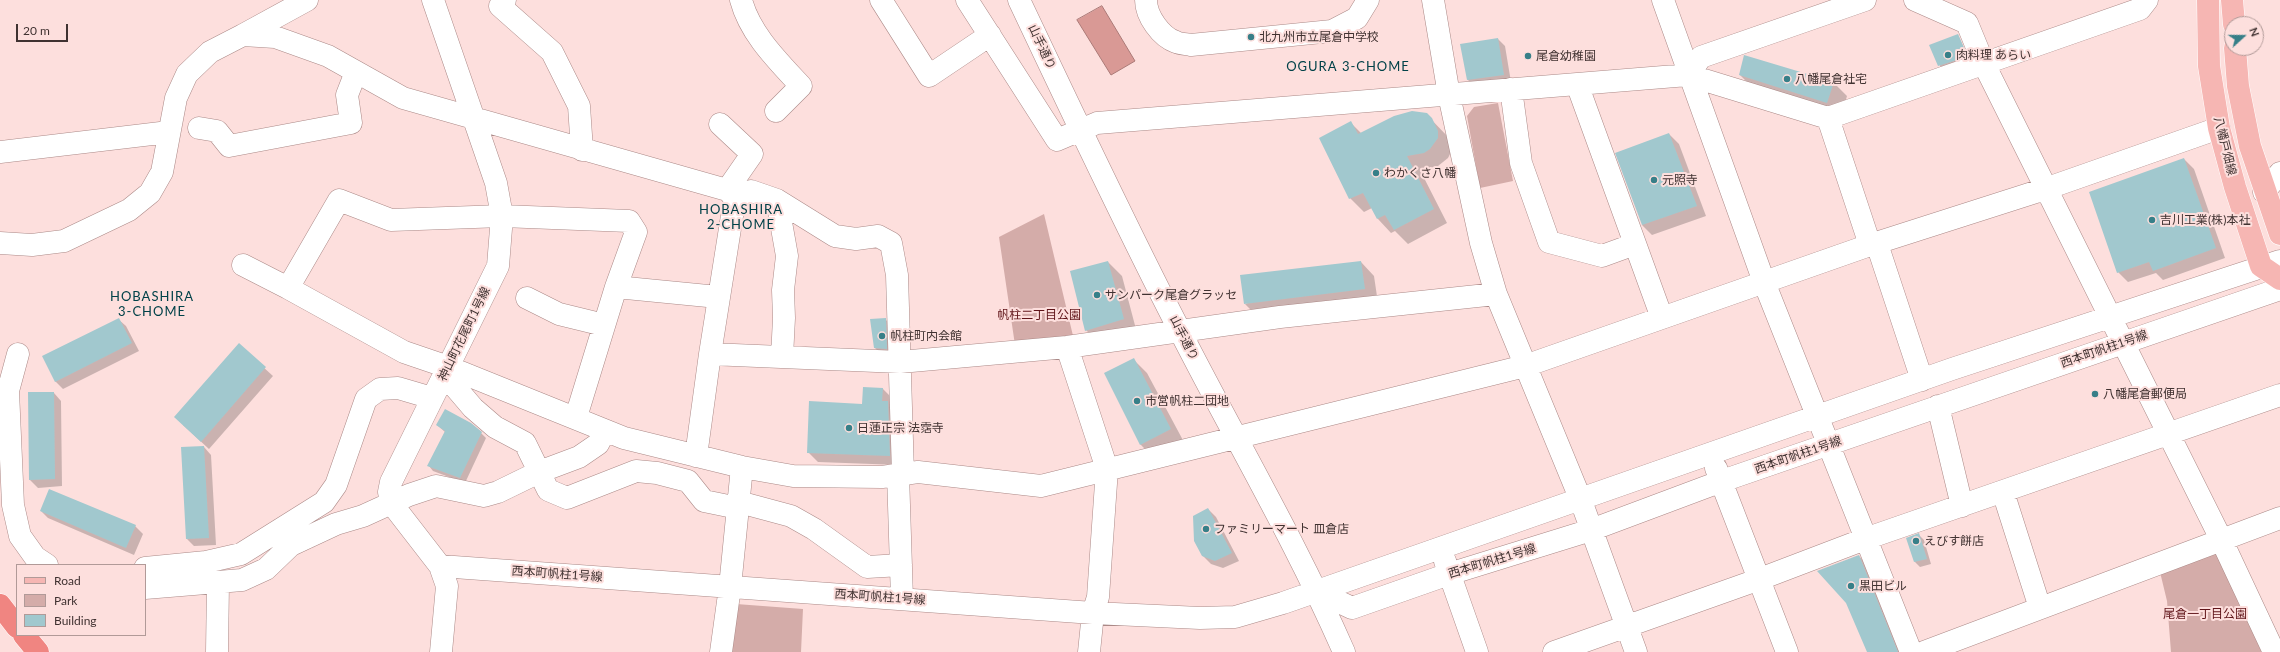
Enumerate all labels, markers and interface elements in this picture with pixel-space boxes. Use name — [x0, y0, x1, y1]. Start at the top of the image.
scale bar — [18, 16, 70, 42]
north arrow — [2224, 16, 2264, 56]
street label: 山手通り — [1025, 22, 1059, 72]
text: 20 m — [23, 23, 50, 38]
text: N — [2247, 26, 2262, 38]
place label: 北九州市立尾倉中学校 — [1259, 30, 1379, 44]
marker: 北九州市立尾倉中学校 — [1246, 32, 1256, 42]
place label: 肉料理 あらい — [1956, 48, 2031, 62]
place label: 尾倉幼稚園 — [1536, 49, 1596, 63]
marker: 肉料理 あらい — [1943, 50, 1953, 60]
marker: 尾倉幼稚園 — [1523, 51, 1533, 61]
district label: OGURA 3-CHOME — [1286, 59, 1410, 75]
place label: 八幡尾倉社宅 — [1795, 72, 1867, 86]
marker: 八幡尾倉社宅 — [1782, 74, 1792, 84]
street label: 八幡戸畑線 — [2211, 115, 2239, 177]
place label: わかくさ八幡 — [1384, 166, 1456, 180]
marker: わかくさ八幡 — [1371, 168, 1381, 178]
place label: 元照寺 — [1662, 173, 1698, 187]
marker: 元照寺 — [1649, 175, 1659, 185]
district label: HOBASHIRA 2-CHOME — [699, 202, 783, 233]
place label: 吉川工業(株)本社 — [2160, 213, 2250, 227]
marker: 吉川工業(株)本社 — [2147, 215, 2157, 225]
street label: 神山町花尾町1号線 — [435, 285, 493, 383]
place label: サンパーク尾倉グラッセ — [1105, 288, 1237, 302]
district label: HOBASHIRA 3-CHOME — [110, 289, 194, 320]
marker: サンパーク尾倉グラッセ — [1092, 290, 1102, 300]
park label: 帆柱二丁目公園 — [997, 308, 1081, 322]
street label: 山手通り — [1167, 313, 1201, 363]
street label: 西本町帆柱1号線 — [2059, 327, 2149, 371]
place label: 帆柱町内会館 — [890, 329, 962, 343]
marker: 帆柱町内会館 — [877, 331, 887, 341]
place label: 八幡尾倉郵便局 — [2103, 387, 2187, 401]
marker: 八幡尾倉郵便局 — [2090, 389, 2100, 399]
place label: 市営帆柱二団地 — [1145, 394, 1229, 408]
marker: 市営帆柱二団地 — [1132, 396, 1142, 406]
place label: 日蓮正宗 法霑寺 — [857, 421, 944, 435]
marker: 日蓮正宗 法霑寺 — [844, 423, 854, 433]
street label: 西本町帆柱1号線 — [1753, 433, 1843, 477]
place label: ファミリーマート 皿倉店 — [1214, 522, 1349, 536]
marker: ファミリーマート 皿倉店 — [1201, 524, 1211, 534]
place label: えびす餅店 — [1924, 534, 1984, 548]
marker: えびす餅店 — [1911, 536, 1921, 546]
street label: 西本町帆柱1号線 — [1446, 541, 1538, 581]
legend — [16, 564, 146, 636]
street label: 西本町帆柱1号線 — [511, 564, 603, 584]
text: Road — [54, 573, 81, 588]
place label: 黒田ビル — [1859, 579, 1907, 593]
marker: 黒田ビル — [1846, 581, 1856, 591]
street label: 西本町帆柱1号線 — [834, 587, 926, 607]
text: Park — [54, 593, 77, 608]
park label: 尾倉一丁目公園 — [2163, 607, 2247, 621]
text: Building — [54, 613, 97, 628]

